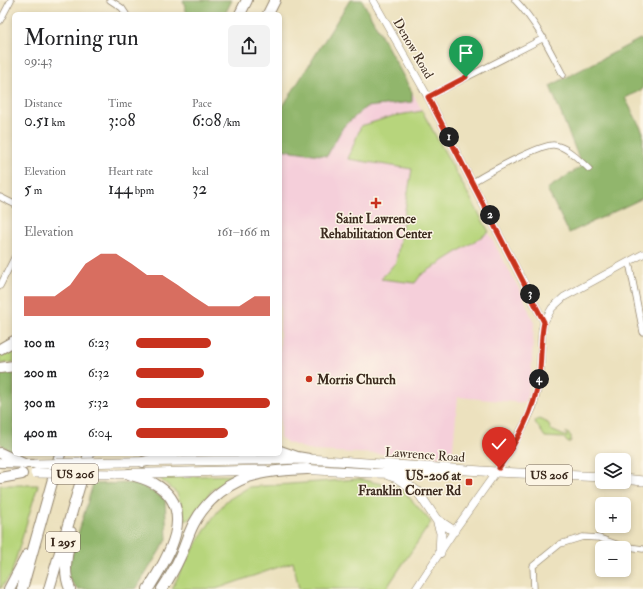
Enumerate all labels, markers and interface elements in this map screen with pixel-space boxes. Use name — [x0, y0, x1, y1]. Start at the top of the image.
street label: Denow Road — [390, 16, 437, 82]
text: Morning run — [24, 24, 139, 52]
button: share — [228, 25, 270, 67]
pin — [449, 36, 483, 77]
icon: arrive — [455, 42, 477, 64]
text: 09:43 — [24, 53, 53, 69]
text: Distance — [24, 97, 62, 110]
text: Time — [108, 97, 132, 110]
text: Pace — [192, 97, 212, 110]
text: 0.51 — [24, 110, 49, 131]
text: 3:08 — [108, 110, 135, 131]
text: 6:08 — [192, 110, 221, 131]
text: km — [49, 116, 65, 129]
text: /km — [221, 116, 240, 129]
pin: 1 — [439, 127, 459, 147]
text: 1 — [447, 130, 451, 143]
text: Elevation — [24, 165, 66, 178]
text: Heart rate — [108, 165, 153, 178]
text: kcal — [192, 165, 209, 178]
text: 5 — [24, 178, 31, 199]
text: 144 — [108, 178, 132, 199]
text: 32 — [192, 178, 207, 199]
text: m — [31, 184, 42, 197]
text: bpm — [132, 184, 154, 197]
marker: Saint Lawrence Rehabilitation Center — [370, 197, 382, 209]
pin: 2 — [480, 205, 500, 225]
text: 2 — [487, 208, 493, 221]
place label: Saint Lawrence Rehabilitation Center — [320, 211, 433, 242]
text: Elevation — [24, 224, 74, 240]
text: 161–166 m — [217, 224, 270, 240]
pin: 3 — [520, 284, 540, 304]
text: 3 — [528, 287, 532, 300]
text: 100 m — [24, 335, 55, 351]
text: 6:23 — [88, 335, 109, 351]
text: 200 m — [24, 365, 57, 381]
text: 6:32 — [88, 365, 109, 381]
pin: 4 — [529, 369, 549, 389]
place label: Morris Church — [316, 372, 396, 388]
text: 4 — [536, 372, 542, 385]
marker: Morris Church — [304, 374, 314, 384]
text: 300 m — [24, 395, 55, 411]
text: 5:32 — [88, 395, 109, 411]
text: 400 m — [24, 425, 57, 441]
text: 6:04 — [88, 425, 111, 441]
pin — [482, 427, 516, 468]
icon: check — [488, 433, 510, 455]
street label: Lawrence Road — [384, 444, 466, 466]
map controls — [595, 453, 631, 577]
button: layers — [595, 453, 631, 489]
road number: US 206 — [52, 464, 98, 484]
road number: US 206 — [526, 465, 572, 485]
place label: US-206 at Franklin Corner Rd — [358, 468, 462, 499]
marker: US-206 at Franklin Corner Rd — [464, 477, 474, 487]
button: + — [595, 497, 631, 533]
road number: I 295 — [46, 532, 80, 552]
button: − — [595, 541, 631, 577]

